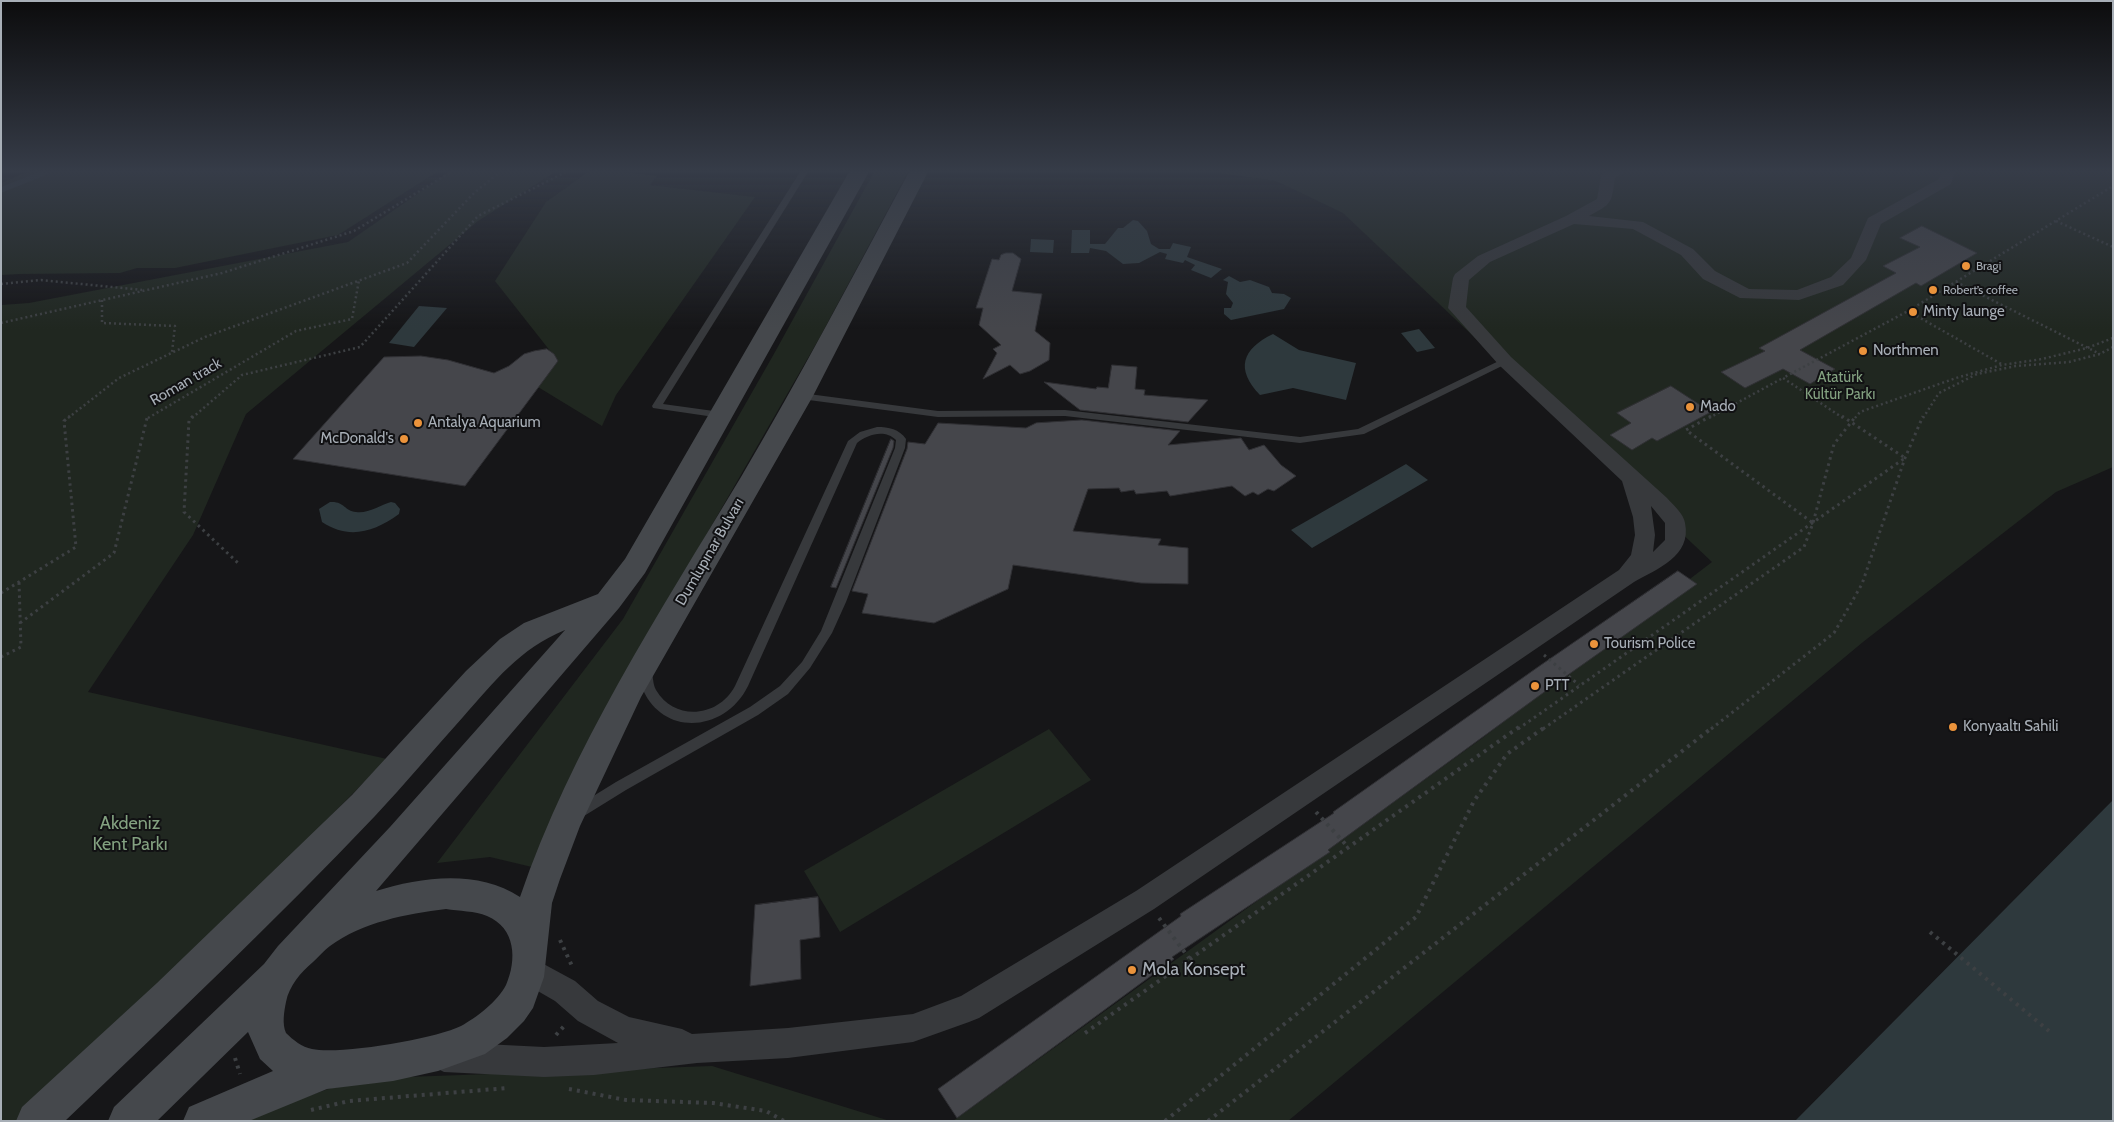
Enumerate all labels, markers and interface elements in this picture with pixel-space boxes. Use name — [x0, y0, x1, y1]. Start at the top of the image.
place label: Bragi — [1976, 259, 2001, 273]
marker: Bragi — [1960, 260, 1972, 272]
place label: Robert’s coffee — [1943, 283, 2018, 297]
marker: Robert’s coffee — [1927, 284, 1939, 296]
place label: Minty launge — [1923, 303, 2005, 321]
marker: Minty launge — [1907, 306, 1919, 318]
place label: Northmen — [1873, 342, 1939, 360]
marker: Northmen — [1857, 345, 1869, 357]
street label: Roman track — [147, 354, 225, 410]
park label: Atatürk Kültür Parkı — [1805, 369, 1875, 404]
place label: Mado — [1700, 398, 1736, 416]
marker: Mado — [1684, 401, 1696, 413]
place label: Antalya Aquarium — [428, 414, 541, 432]
marker: Antalya Aquarium — [412, 417, 424, 429]
place label: McDonald's — [320, 430, 394, 448]
marker: McDonald's — [398, 433, 410, 445]
street label: Dumlupınar Bulvarı — [672, 495, 748, 609]
place label: Tourism Police — [1604, 635, 1695, 653]
marker: Tourism Police — [1588, 638, 1600, 650]
place label: PTT — [1545, 677, 1570, 695]
marker: PTT — [1529, 680, 1541, 692]
place label: Konyaaltı Sahili — [1963, 718, 2058, 736]
marker: Konyaaltı Sahili — [1947, 721, 1959, 733]
park label: Akdeniz Kent Parkı — [92, 813, 168, 856]
place label: Mola Konsept — [1142, 959, 1245, 981]
marker: Mola Konsept — [1126, 964, 1138, 976]

